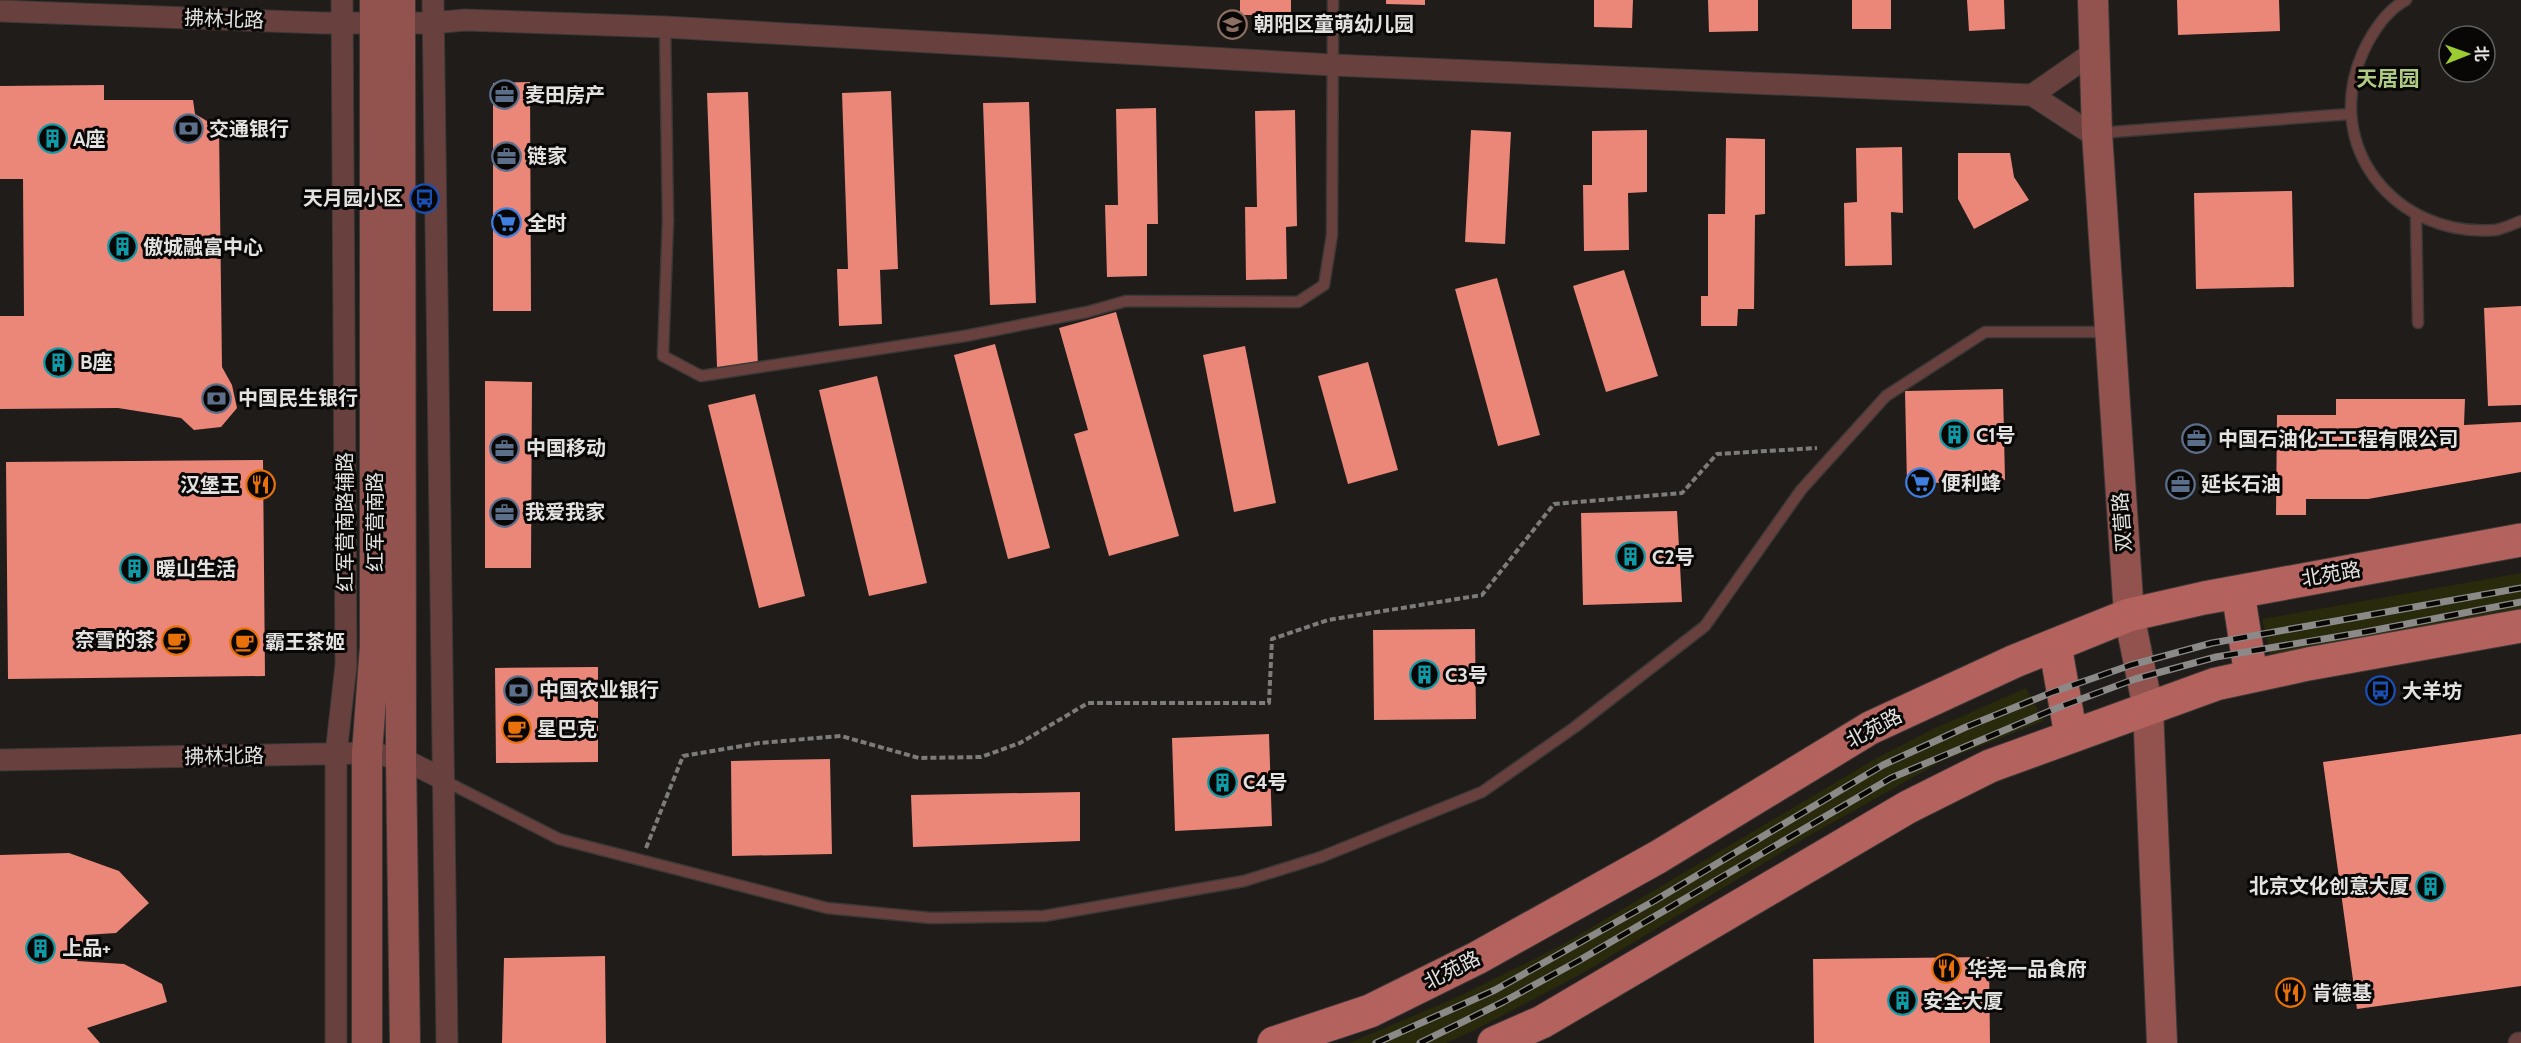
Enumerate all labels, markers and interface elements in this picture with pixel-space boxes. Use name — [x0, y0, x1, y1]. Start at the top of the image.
street label: 拂林北路 — [184, 6, 264, 32]
school or university icon: 朝阳区童萌幼儿园 — [1217, 8, 1249, 40]
place label: 朝阳区童萌幼儿园 — [1254, 12, 1414, 36]
north arrow — [2437, 24, 2497, 84]
text: 北 — [2472, 46, 2491, 62]
district label: 天居园 — [2357, 66, 2420, 91]
office icon: 麦田房产 — [488, 79, 520, 111]
place label: 麦田房产 — [525, 83, 605, 107]
bank icon: 交通银行 — [172, 113, 204, 145]
place label: 交通银行 — [209, 117, 289, 141]
building icon: A座 — [36, 123, 68, 155]
place label: A座 — [73, 127, 106, 151]
office icon: 链家 — [490, 140, 522, 172]
place label: 链家 — [527, 144, 567, 168]
bus stop icon: 天月园小区 — [408, 182, 440, 214]
place label: 天月园小区 — [303, 186, 403, 210]
supermarket icon: 全时 — [490, 207, 522, 239]
place label: 全时 — [527, 211, 567, 235]
building icon: 傲城融富中心 — [106, 231, 138, 263]
place label: 傲城融富中心 — [143, 235, 263, 259]
building icon: B座 — [43, 346, 75, 378]
place label: B座 — [80, 350, 113, 374]
bank icon: 中国民生银行 — [201, 382, 233, 414]
place label: 中国民生银行 — [238, 386, 358, 410]
building icon: C1号 — [1939, 419, 1971, 451]
place label: C1号 — [1976, 423, 2016, 447]
office icon: 中国石油化工工程有限公司 — [2181, 423, 2213, 455]
place label: 中国石油化工工程有限公司 — [2218, 427, 2458, 451]
office icon: 中国移动 — [489, 432, 521, 464]
place label: 中国移动 — [526, 436, 606, 460]
street label: 红军营南路辅路 — [333, 452, 357, 592]
supermarket icon: 便利蜂 — [1904, 467, 1936, 499]
office icon: 延长石油 — [2164, 468, 2196, 500]
restaurant icon: 汉堡王 — [245, 469, 277, 501]
place label: 便利蜂 — [1941, 471, 2001, 495]
street label: 红军营南路 — [363, 472, 387, 572]
place label: 延长石油 — [2201, 472, 2281, 496]
place label: 汉堡王 — [180, 473, 240, 497]
street label: 双营路 — [2108, 491, 2136, 553]
office icon: 我爱我家 — [488, 496, 520, 528]
place label: 我爱我家 — [525, 500, 605, 524]
building icon: C2号 — [1615, 541, 1647, 573]
place label: C2号 — [1652, 545, 1695, 569]
building icon: 暖山生活 — [119, 553, 151, 585]
place label: 暖山生活 — [156, 557, 236, 581]
street label: 北苑路 — [2299, 557, 2363, 591]
cafe icon: 奈雪的茶 — [160, 624, 192, 656]
cafe icon: 霸王茶姬 — [228, 626, 260, 658]
place label: 奈雪的茶 — [75, 628, 155, 652]
place label: 霸王茶姬 — [265, 630, 345, 654]
building icon: C3号 — [1408, 659, 1440, 691]
place label: C3号 — [1445, 663, 1488, 687]
bank icon: 中国农业银行 — [502, 674, 534, 706]
bus stop icon: 大羊坊 — [2365, 675, 2397, 707]
place label: 中国农业银行 — [539, 678, 659, 702]
place label: 大羊坊 — [2402, 679, 2462, 703]
street label: 北苑路 — [1842, 703, 1906, 753]
cafe icon: 星巴克 — [500, 713, 532, 745]
place label: 星巴克 — [537, 717, 597, 741]
street label: 拂林北路 — [184, 743, 264, 769]
building icon: C4号 — [1206, 766, 1238, 798]
place label: C4号 — [1243, 770, 1288, 794]
building icon: 北京文化创意大厦 — [2414, 870, 2446, 902]
place label: 北京文化创意大厦 — [2249, 874, 2409, 898]
building icon: 上品+ — [25, 932, 57, 964]
place label: 上品+ — [62, 936, 111, 960]
street label: 北苑路 — [1420, 946, 1484, 994]
restaurant icon: 华尧一品食府 — [1930, 953, 1962, 985]
place label: 华尧一品食府 — [1967, 957, 2087, 981]
restaurant icon: 肯德基 — [2275, 977, 2307, 1009]
place label: 肯德基 — [2312, 981, 2372, 1005]
building icon: 安全大厦 — [1886, 985, 1918, 1017]
place label: 安全大厦 — [1923, 989, 2003, 1013]

